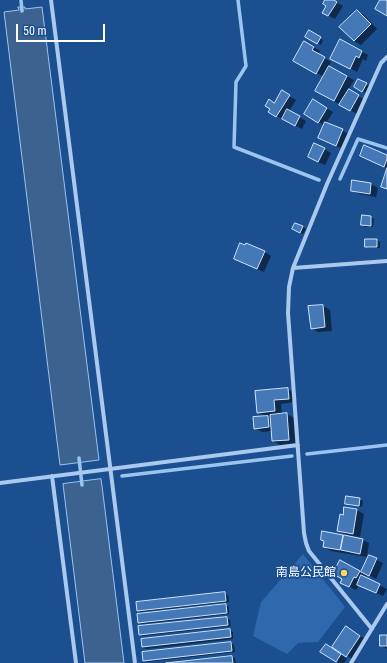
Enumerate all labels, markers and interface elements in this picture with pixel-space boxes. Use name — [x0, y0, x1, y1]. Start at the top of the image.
scale bar — [18, 16, 107, 42]
text: 50 m — [23, 24, 47, 38]
place label: 南島公民館 — [276, 566, 336, 580]
marker: 南島公民館 — [339, 568, 349, 578]

